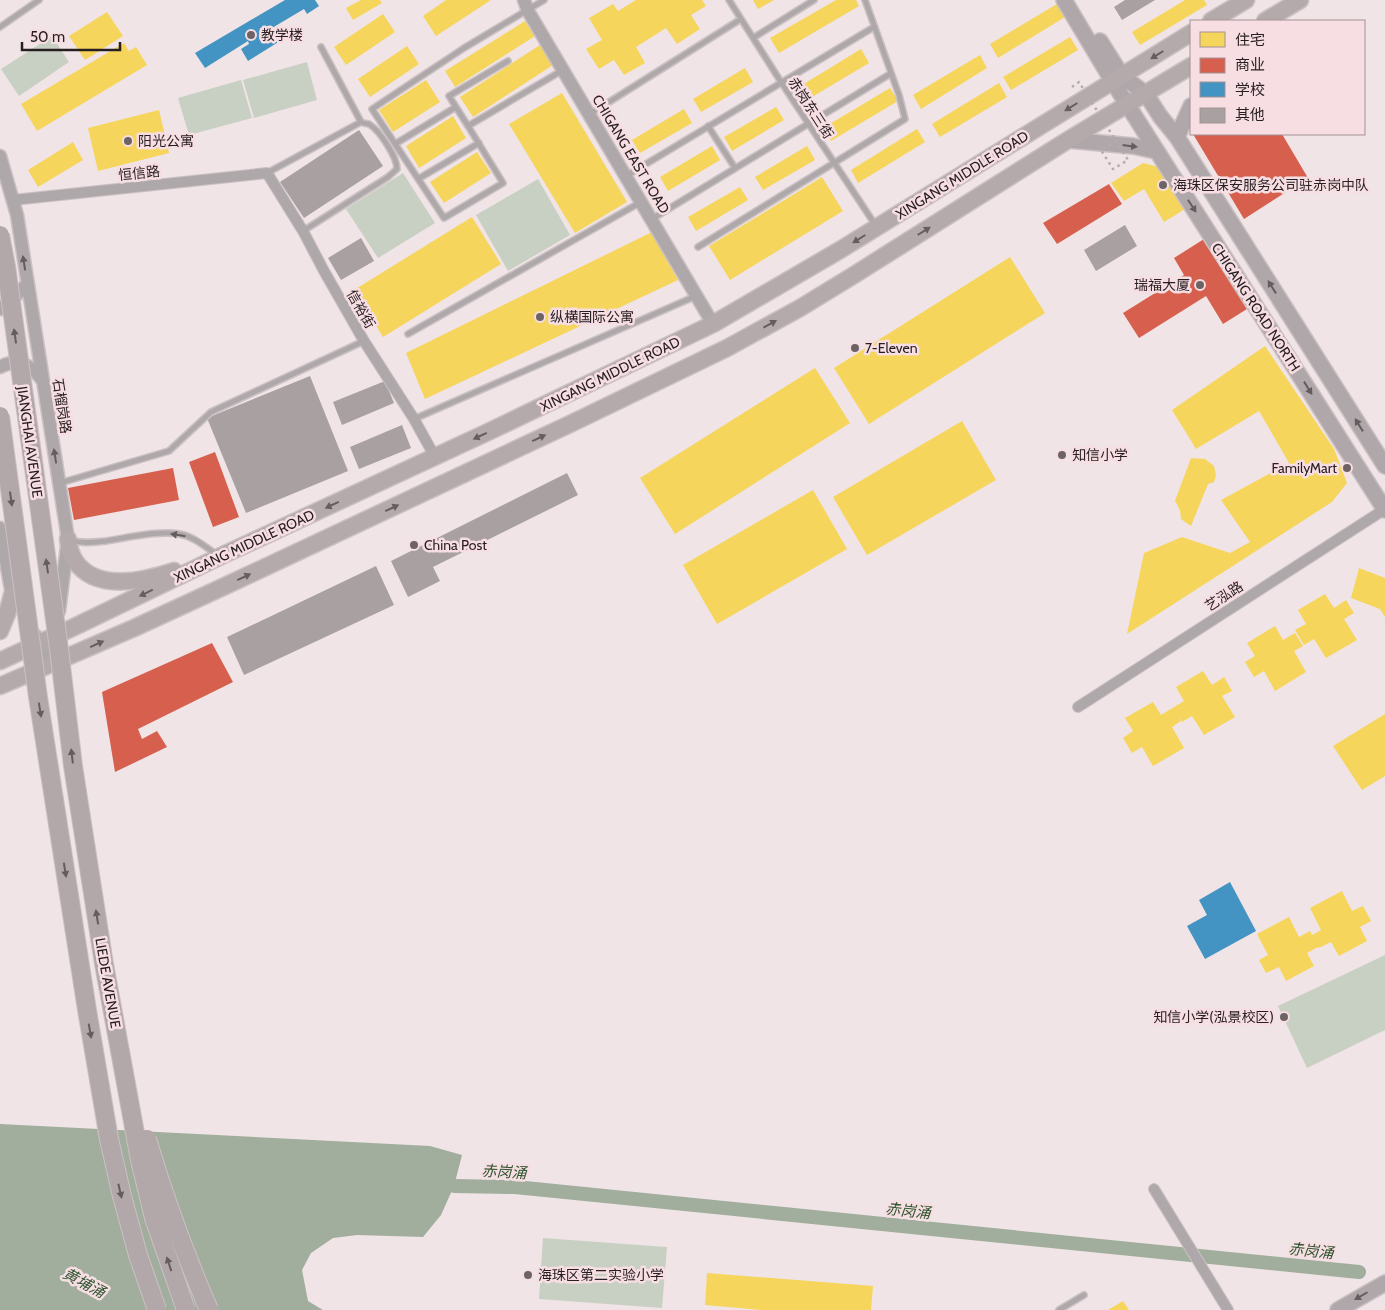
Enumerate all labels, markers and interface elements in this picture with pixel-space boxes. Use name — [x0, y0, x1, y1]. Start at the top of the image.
scale bar — [22, 20, 120, 52]
legend — [1190, 20, 1365, 135]
place label: 教学楼 — [261, 26, 303, 44]
text: 50 m — [30, 28, 65, 46]
marker: 教学楼 — [245, 29, 257, 41]
text: 住宅 — [1235, 31, 1265, 49]
one-way arrow — [1150, 50, 1163, 59]
text: 商业 — [1235, 56, 1265, 74]
street label: 赤岗东三街 — [784, 74, 838, 142]
text: 学校 — [1235, 81, 1265, 99]
street label: CHIGANG EAST ROAD — [588, 91, 674, 217]
one-way arrow — [1065, 103, 1078, 112]
text: 其他 — [1235, 106, 1265, 124]
street label: XINGANG MIDDLE ROAD — [892, 127, 1032, 223]
place label: 阳光公寓 — [138, 132, 194, 150]
marker: 阳光公寓 — [122, 135, 134, 147]
one-way arrow — [1122, 142, 1138, 150]
street label: 恒信路 — [117, 162, 161, 184]
place label: 海珠区保安服务公司驻赤岗中队 — [1173, 176, 1369, 194]
marker: 海珠区保安服务公司驻赤岗中队 — [1157, 179, 1169, 191]
one-way arrow — [1187, 200, 1197, 213]
one-way arrow — [917, 226, 931, 236]
one-way arrow — [852, 234, 865, 243]
street label: CHIGANG ROAD NORTH — [1208, 239, 1304, 375]
one-way arrow — [20, 255, 28, 271]
place label: 瑞福大厦 — [1134, 276, 1190, 294]
marker: 瑞福大厦 — [1194, 279, 1206, 291]
one-way arrow — [1268, 281, 1277, 294]
street label: 信裕街 — [343, 286, 379, 332]
place label: 纵横国际公寓 — [550, 308, 634, 326]
marker: 纵横国际公寓 — [534, 311, 546, 323]
one-way arrow — [763, 320, 777, 329]
one-way arrow — [11, 328, 19, 344]
street label: XINGANG MIDDLE ROAD — [537, 332, 683, 416]
place label: 7-Eleven — [865, 339, 918, 357]
marker: 7-Eleven — [849, 342, 861, 354]
street label: 石榴岗路 — [49, 377, 75, 435]
one-way arrow — [1303, 381, 1312, 394]
street label: JIANGHAI AVENUE — [13, 384, 47, 499]
one-way arrow — [1354, 418, 1364, 432]
one-way arrow — [473, 432, 487, 440]
one-way arrow — [531, 434, 546, 443]
place label: 知信小学 — [1072, 446, 1128, 464]
one-way arrow — [50, 448, 58, 464]
marker: 知信小学 — [1056, 449, 1068, 461]
place label: FamilyMart — [1271, 459, 1337, 477]
marker: FamilyMart — [1341, 462, 1353, 474]
one-way arrow — [7, 491, 15, 507]
one-way arrow — [325, 501, 339, 509]
one-way arrow — [384, 504, 399, 512]
street label: XINGANG MIDDLE ROAD — [171, 505, 317, 587]
one-way arrow — [170, 530, 186, 538]
place label: China Post — [424, 536, 487, 554]
marker: China Post — [408, 539, 420, 551]
one-way arrow — [43, 558, 51, 574]
one-way arrow — [237, 572, 251, 580]
street label: 艺泓路 — [1201, 577, 1247, 615]
one-way arrow — [139, 589, 153, 597]
one-way arrow — [90, 640, 104, 648]
one-way arrow — [36, 702, 44, 718]
one-way arrow — [68, 748, 76, 764]
one-way arrow — [61, 863, 69, 879]
one-way arrow — [93, 909, 101, 925]
street label: LIEDE AVENUE — [91, 936, 125, 1030]
place label: 知信小学(泓景校区) — [1153, 1008, 1274, 1026]
marker: 知信小学(泓景校区) — [1278, 1011, 1290, 1023]
one-way arrow — [87, 1023, 95, 1039]
water label: 赤岗涌 — [481, 1162, 529, 1182]
one-way arrow — [117, 1183, 125, 1199]
water label: 赤岗涌 — [885, 1200, 933, 1223]
water label: 赤岗涌 — [1288, 1240, 1336, 1263]
one-way arrow — [165, 1256, 173, 1271]
water label: 黄埔涌 — [60, 1264, 110, 1302]
place label: 海珠区第二实验小学 — [538, 1266, 664, 1284]
marker: 海珠区第二实验小学 — [522, 1269, 534, 1281]
one-way arrow — [1355, 1292, 1368, 1301]

